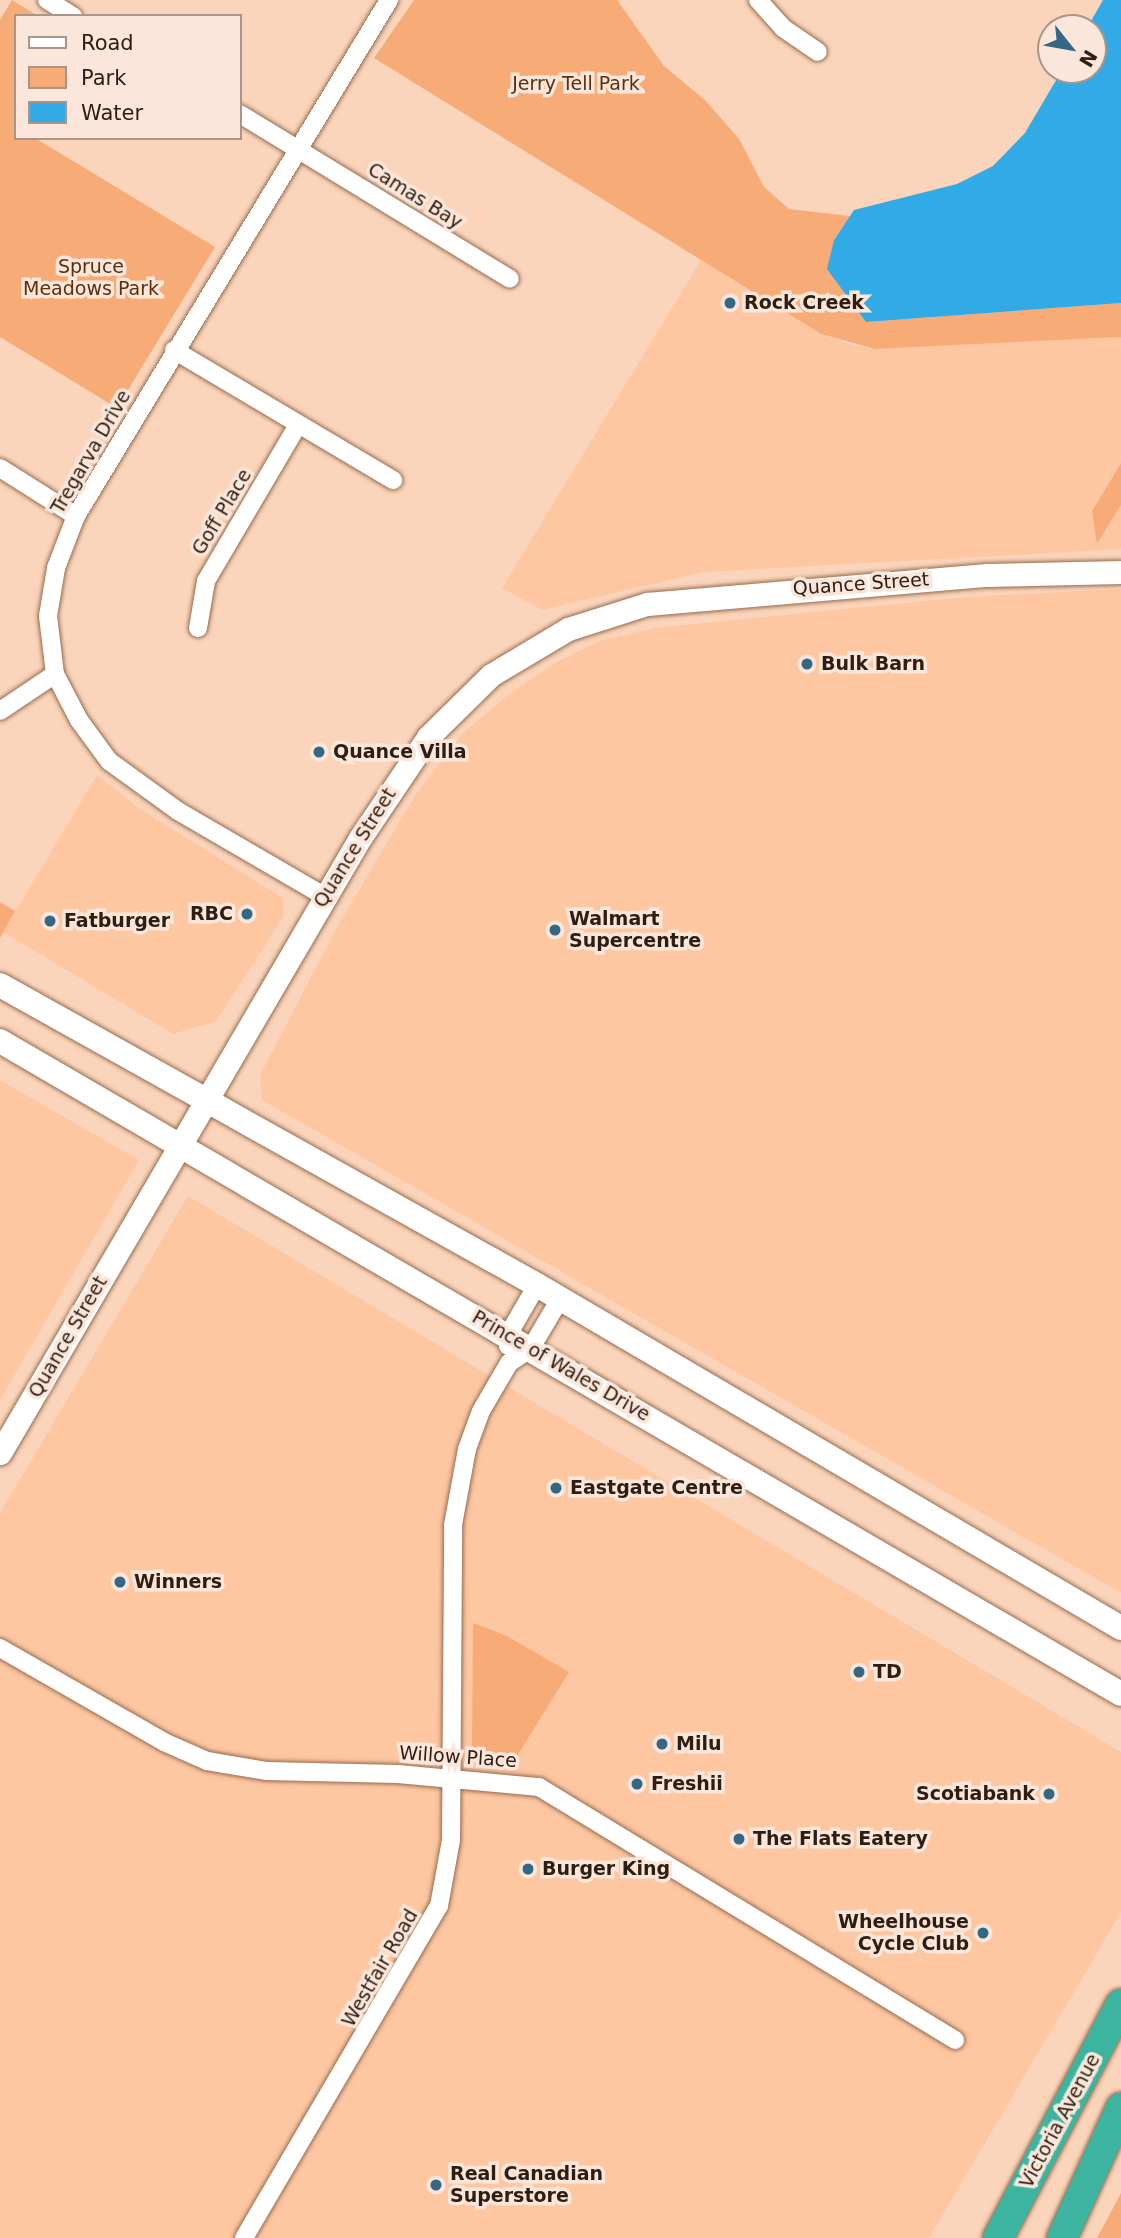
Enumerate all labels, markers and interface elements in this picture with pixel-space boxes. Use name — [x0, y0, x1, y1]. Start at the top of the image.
legend — [14, 14, 242, 140]
north arrow — [1037, 14, 1107, 84]
text: Road — [81, 31, 134, 55]
text: N — [1075, 46, 1102, 71]
text: Park — [81, 66, 126, 90]
park label: Jerry Tell Park — [512, 73, 640, 95]
text: Water — [81, 101, 143, 125]
street label: Camas Bay — [364, 158, 466, 234]
park label: Spruce Meadows Park — [23, 256, 159, 300]
place label: Rock Creek — [744, 292, 864, 314]
marker: Rock Creek — [722, 295, 738, 311]
street label: Tregarva Drive — [46, 386, 136, 518]
street label: Goff Place — [188, 465, 256, 559]
street label: Quance Street — [792, 568, 930, 600]
place label: Bulk Barn — [821, 653, 925, 675]
marker: Bulk Barn — [799, 656, 815, 672]
place label: Quance Villa — [333, 741, 467, 763]
marker: Quance Villa — [311, 744, 327, 760]
street label: Quance Street — [309, 784, 401, 912]
place label: RBC — [190, 903, 233, 925]
marker: RBC — [239, 906, 255, 922]
place label: Walmart Supercentre — [569, 908, 701, 952]
place label: Fatburger — [64, 910, 170, 932]
marker: Fatburger — [42, 913, 58, 929]
marker: Walmart Supercentre — [547, 922, 563, 938]
street label: Quance Street — [24, 1272, 112, 1402]
street label: Prince of Wales Drive — [468, 1306, 654, 1426]
place label: Eastgate Centre — [570, 1477, 743, 1499]
marker: Eastgate Centre — [548, 1480, 564, 1496]
place label: Winners — [134, 1571, 222, 1593]
marker: Winners — [112, 1574, 128, 1590]
place label: TD — [873, 1661, 902, 1683]
marker: TD — [851, 1664, 867, 1680]
place label: Milu — [676, 1733, 721, 1755]
marker: Milu — [654, 1736, 670, 1752]
street label: Willow Place — [398, 1742, 518, 1772]
place label: Freshii — [651, 1773, 723, 1795]
marker: Freshii — [629, 1776, 645, 1792]
place label: Scotiabank — [916, 1783, 1035, 1805]
marker: Scotiabank — [1041, 1786, 1057, 1802]
place label: The Flats Eatery — [753, 1828, 928, 1850]
marker: The Flats Eatery — [731, 1831, 747, 1847]
place label: Burger King — [542, 1858, 670, 1880]
marker: Burger King — [520, 1861, 536, 1877]
street label: Westfair Road — [337, 1905, 423, 2031]
place label: Wheelhouse Cycle Club — [838, 1911, 969, 1955]
marker: Wheelhouse Cycle Club — [975, 1925, 991, 1941]
street label: Victoria Avenue — [1015, 2050, 1105, 2192]
place label: Real Canadian Superstore — [450, 2163, 603, 2207]
marker: Real Canadian Superstore — [428, 2177, 444, 2193]

